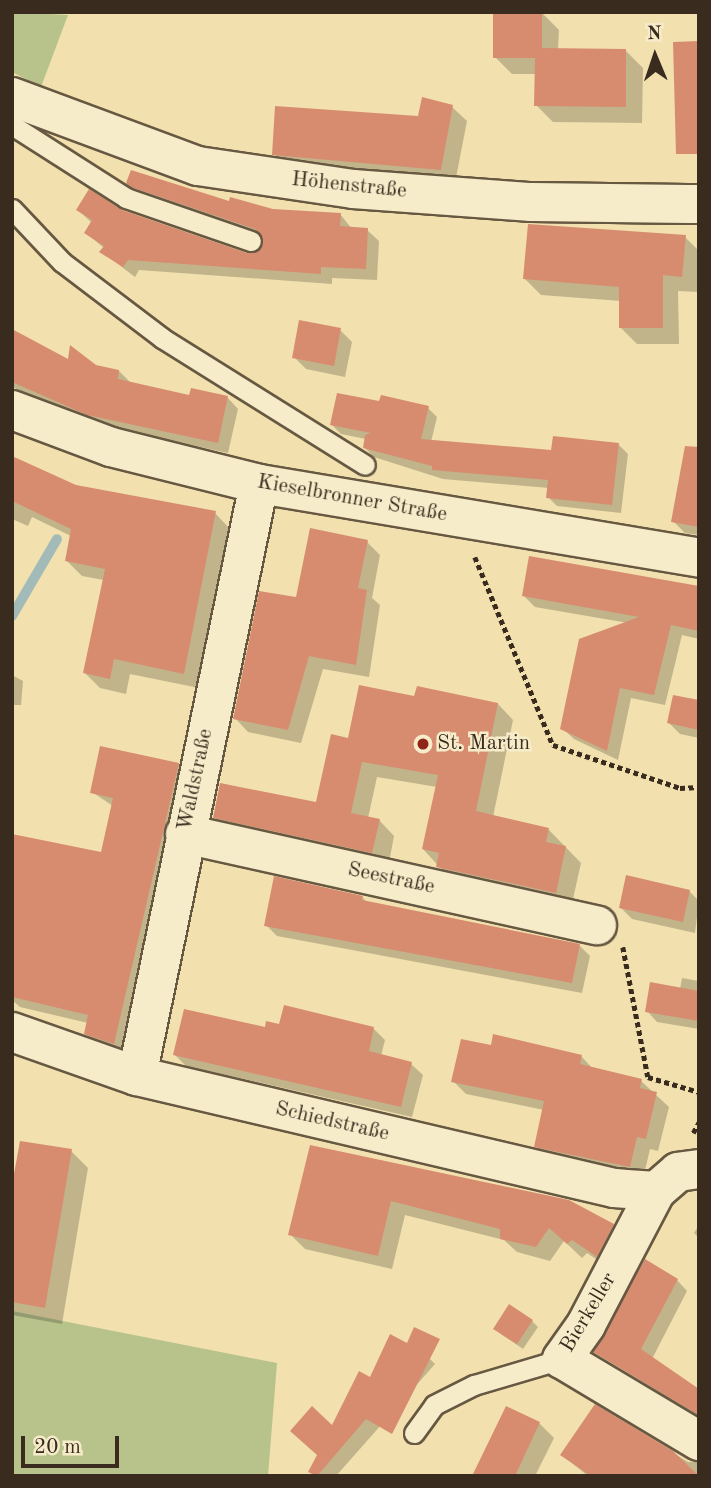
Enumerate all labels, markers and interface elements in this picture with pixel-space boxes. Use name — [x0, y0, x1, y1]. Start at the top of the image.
north arrow — [620, 21, 690, 91]
text: N — [647, 25, 662, 44]
street label: Höhenstraße — [290, 167, 408, 205]
street label: Kieselbronner Straße — [255, 470, 449, 528]
street label: Waldstraße — [173, 727, 219, 833]
place label: St. Martin — [437, 731, 530, 757]
marker: St. Martin — [415, 736, 431, 752]
street label: Seestraße — [345, 857, 437, 901]
street label: Schiedstraße — [273, 1097, 391, 1147]
street label: Bierkeller — [555, 1269, 623, 1357]
scale bar — [24, 1422, 122, 1466]
text: 20 m — [34, 1437, 81, 1458]

